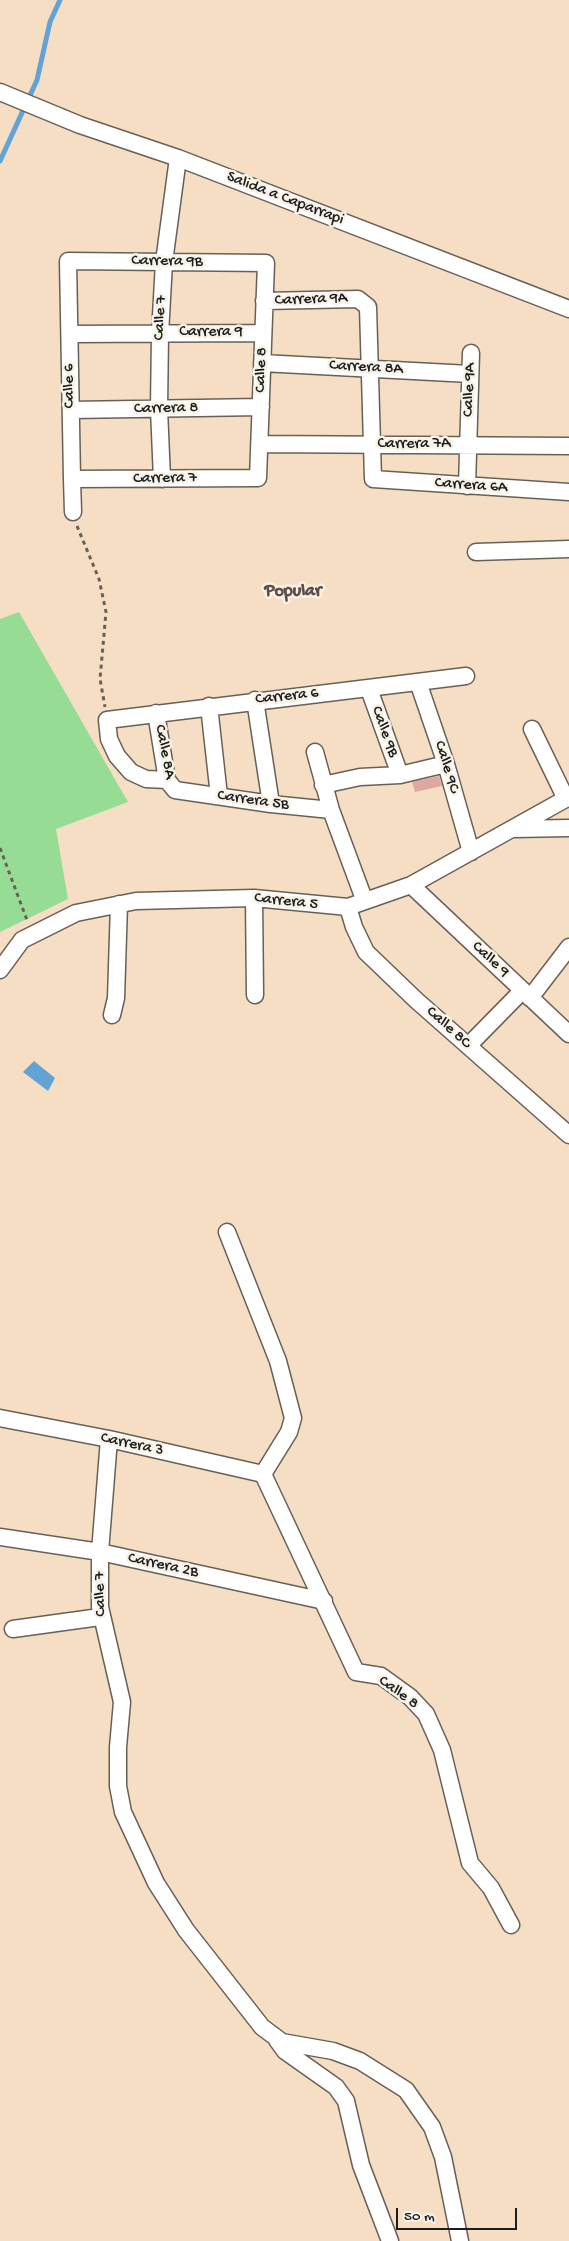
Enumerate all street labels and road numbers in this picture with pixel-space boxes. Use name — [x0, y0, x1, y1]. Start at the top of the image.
street label: Salida a Caparrapi — [224, 168, 346, 230]
street label: Carrera 9B — [131, 252, 203, 272]
street label: Carrera 9A — [274, 289, 348, 311]
street label: Calle 7 — [150, 295, 172, 341]
street label: Carrera 9 — [179, 323, 243, 343]
street label: Calle 8 — [252, 347, 272, 393]
street label: Carrera 8A — [329, 356, 403, 380]
street label: Calle 6 — [60, 363, 80, 409]
street label: Calle 9A — [459, 363, 481, 417]
street label: Carrera 8 — [134, 399, 198, 419]
street label: Carrera 7A — [377, 435, 451, 455]
street label: Carrera 7 — [133, 469, 197, 489]
street label: Carrera 6A — [434, 474, 508, 498]
street label: Carrera 6 — [254, 684, 320, 710]
street label: Calle 9B — [366, 704, 402, 760]
street label: Calle 8A — [149, 723, 179, 781]
street label: Calle 9C — [429, 739, 463, 795]
street label: Carrera 5B — [216, 786, 290, 816]
street label: Carrera 5 — [253, 889, 319, 915]
street label: Calle 9 — [467, 938, 513, 982]
street label: Calle 8C — [421, 1003, 475, 1053]
street label: Carrera 3 — [99, 1429, 165, 1461]
street label: Carrera 2B — [126, 1549, 200, 1583]
street label: Calle 7 — [91, 1571, 111, 1617]
street label: Calle 8 — [374, 1672, 422, 1714]

